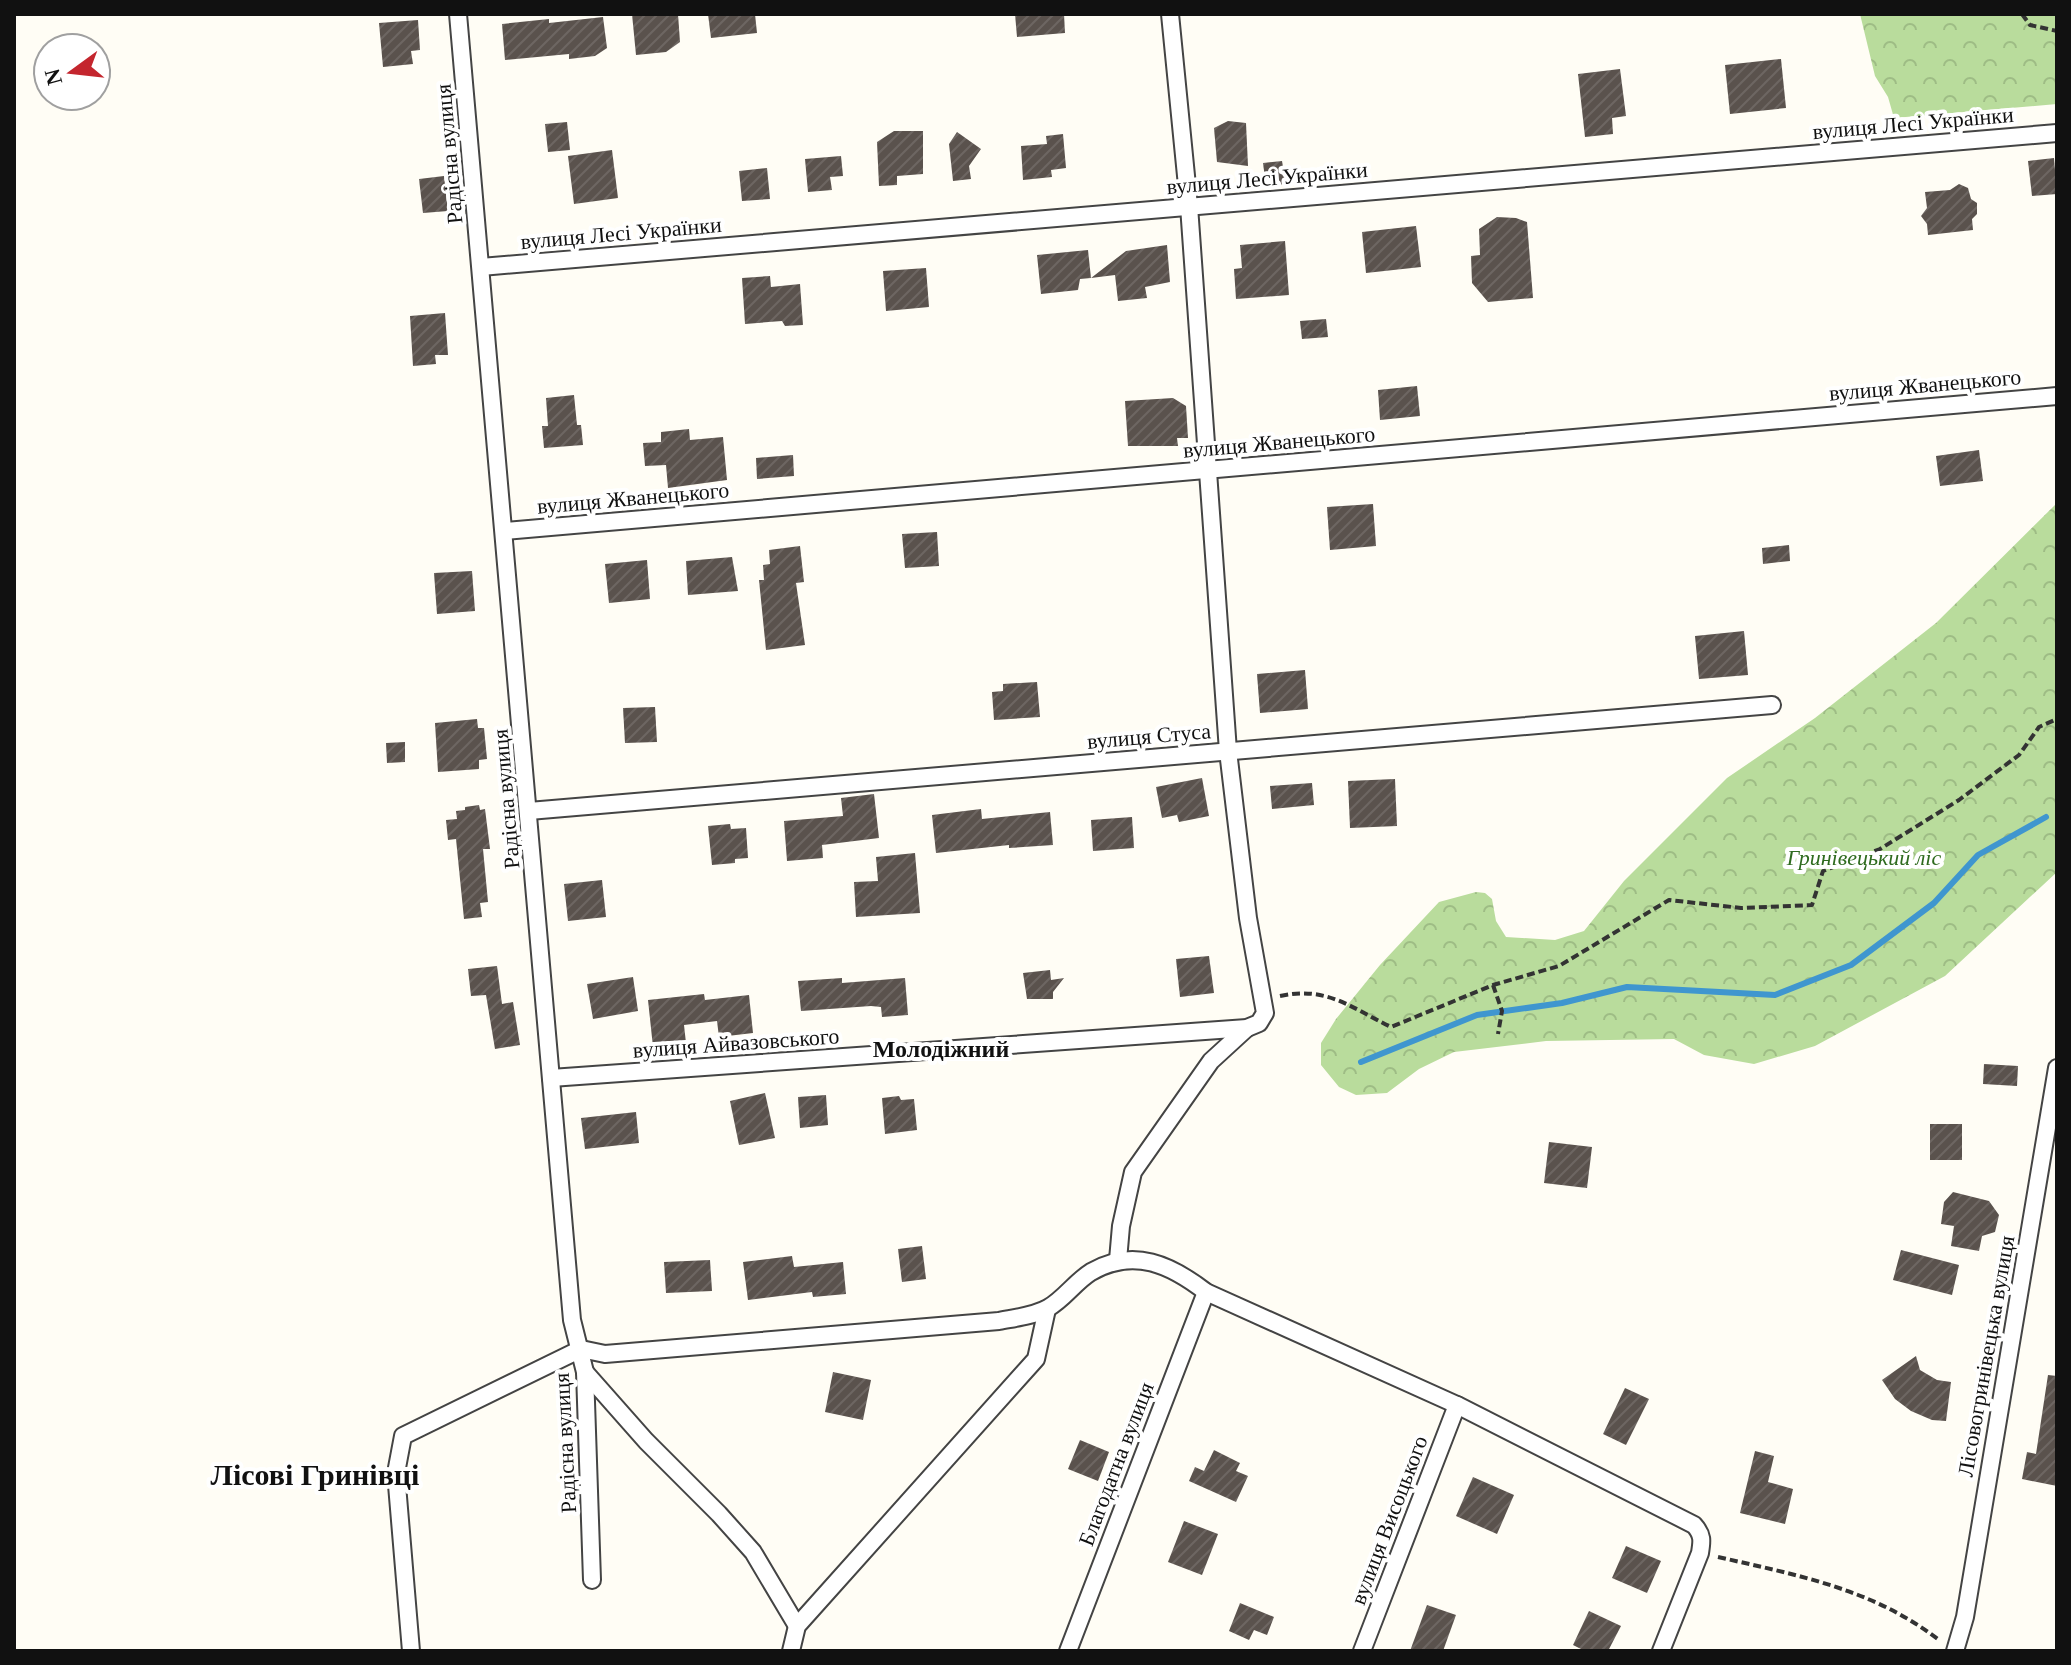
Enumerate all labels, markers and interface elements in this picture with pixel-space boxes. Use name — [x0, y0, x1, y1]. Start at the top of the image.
north arrow — [32, 32, 112, 112]
text: N — [39, 66, 67, 88]
street label: Радісна вулиця — [430, 83, 468, 225]
street label: вулиця Лесі Українки — [1811, 102, 2015, 144]
street label: вулиця Лесі Українки — [1165, 157, 1369, 199]
street label: вулиця Лесі Українки — [519, 212, 723, 254]
street label: вулиця Жванецького — [1828, 364, 2022, 406]
street label: вулиця Жванецького — [1182, 421, 1376, 463]
street label: вулиця Жванецького — [536, 477, 730, 519]
street label: вулиця Стуса — [1086, 718, 1212, 754]
street label: Радісна вулиця — [487, 728, 525, 870]
park label: Гринівецький ліс — [1786, 845, 1941, 870]
street label: вулиця Айвазовського — [632, 1023, 840, 1063]
district label: Молодіжний — [873, 1036, 1009, 1062]
street label: Лісовогринівецька вулиця — [1952, 1233, 2020, 1479]
street label: Радісна вулиця — [549, 1372, 581, 1514]
street label: Благодатна вулиця — [1073, 1379, 1159, 1549]
street label: вулиця Висоцького — [1345, 1432, 1433, 1608]
district label: Лісові Гринівці — [211, 1458, 419, 1491]

